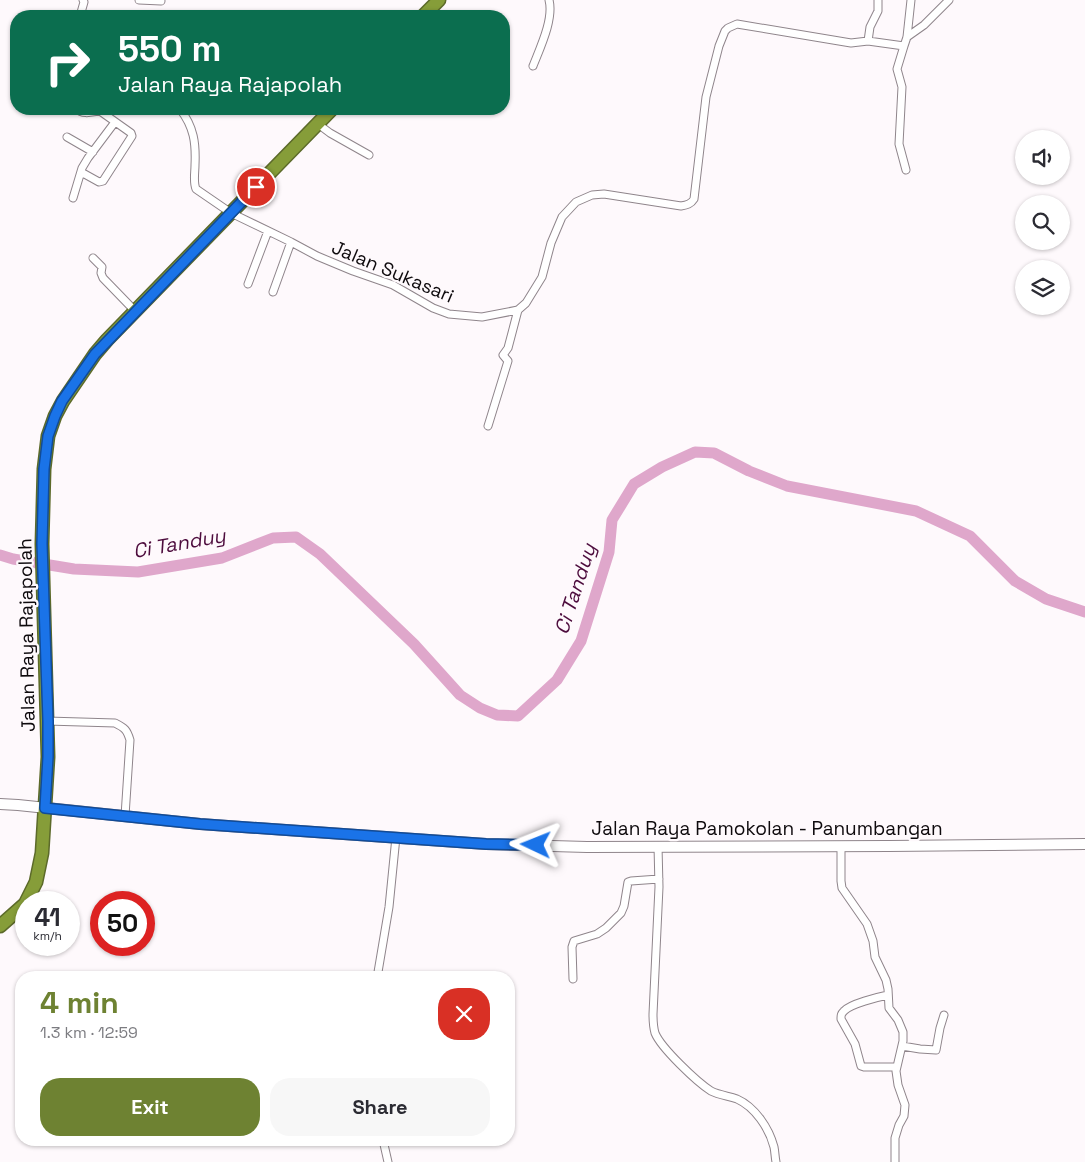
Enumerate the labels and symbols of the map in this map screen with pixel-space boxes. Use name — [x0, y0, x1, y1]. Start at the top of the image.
pin — [235, 166, 277, 208]
street label: Jalan Sukasari — [328, 234, 458, 308]
water label: Ci Tanduy — [131, 522, 229, 564]
street label: Jalan Raya Rajapolah — [12, 538, 41, 732]
water label: Ci Tanduy — [548, 539, 602, 637]
street label: Jalan Raya Pamokolan - Panumbangan — [591, 816, 943, 841]
position arrow — [509, 818, 561, 870]
speed limit sign: 50 — [90, 891, 155, 956]

